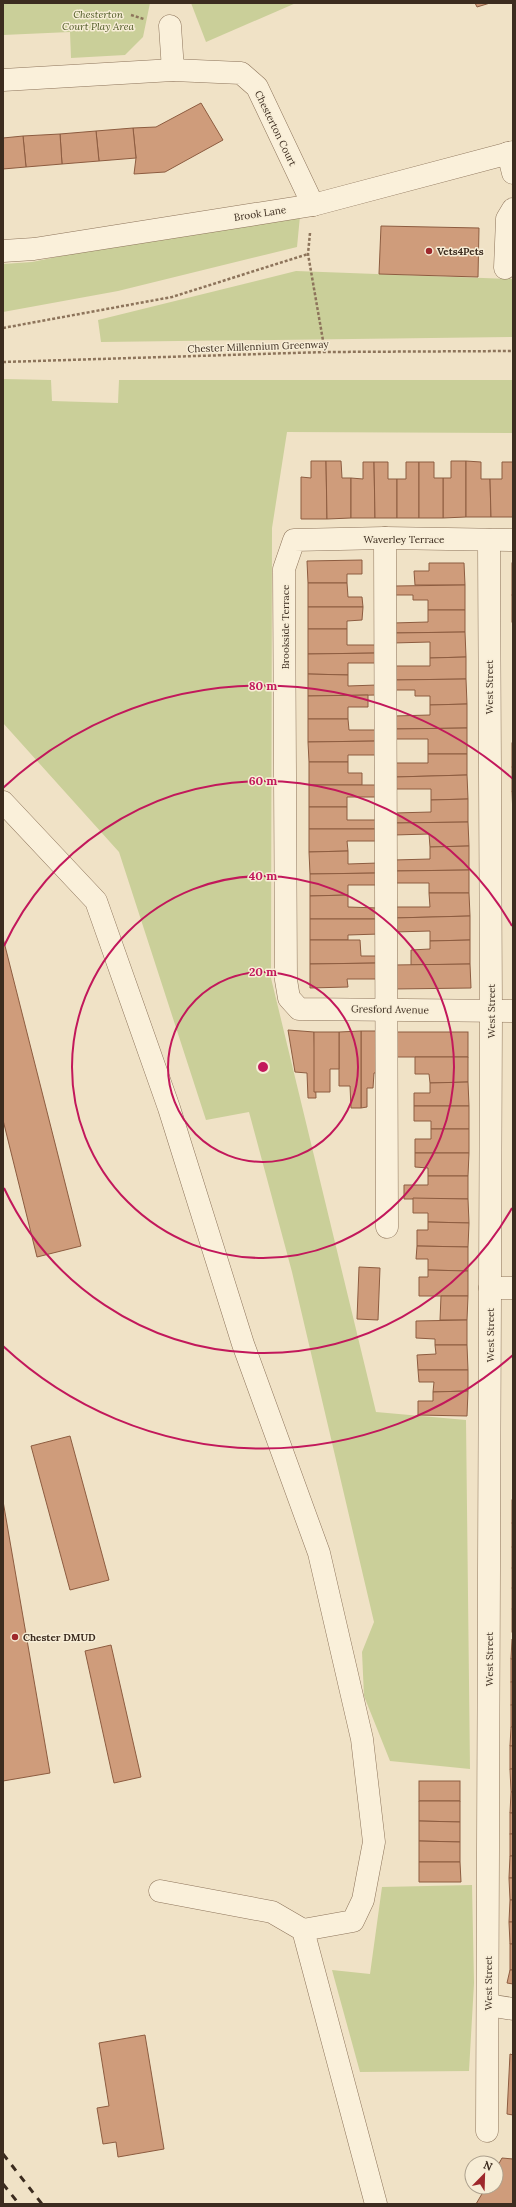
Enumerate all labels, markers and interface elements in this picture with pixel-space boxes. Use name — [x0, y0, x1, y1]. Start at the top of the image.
park label: Chesterton Court Play Area — [62, 8, 134, 33]
street label: Chesterton Court — [252, 88, 299, 168]
street label: Brook Lane — [233, 203, 288, 224]
place label: Vets4Pets — [437, 245, 484, 258]
marker: Vets4Pets — [424, 246, 434, 256]
street label: Chester Millennium Greenway — [187, 338, 330, 355]
street label: Waverley Terrace — [363, 533, 445, 546]
street label: Brookside Terrace — [279, 584, 292, 669]
street label: West Street — [483, 660, 496, 714]
text: 80 m — [249, 678, 277, 693]
text: 60 m — [249, 773, 277, 788]
text: 40 m — [249, 868, 277, 883]
text: 20 m — [249, 964, 277, 979]
street label: West Street — [485, 984, 498, 1038]
street label: Gresford Avenue — [351, 1002, 430, 1017]
centre of rings — [256, 1060, 270, 1074]
street label: West Street — [484, 1308, 497, 1362]
place label: Chester DMUD — [23, 1631, 96, 1644]
marker: Chester DMUD — [10, 1632, 20, 1642]
street label: West Street — [483, 1632, 496, 1686]
street label: West Street — [482, 1956, 495, 2010]
north arrow — [464, 2155, 504, 2195]
text: N — [481, 2158, 495, 2174]

